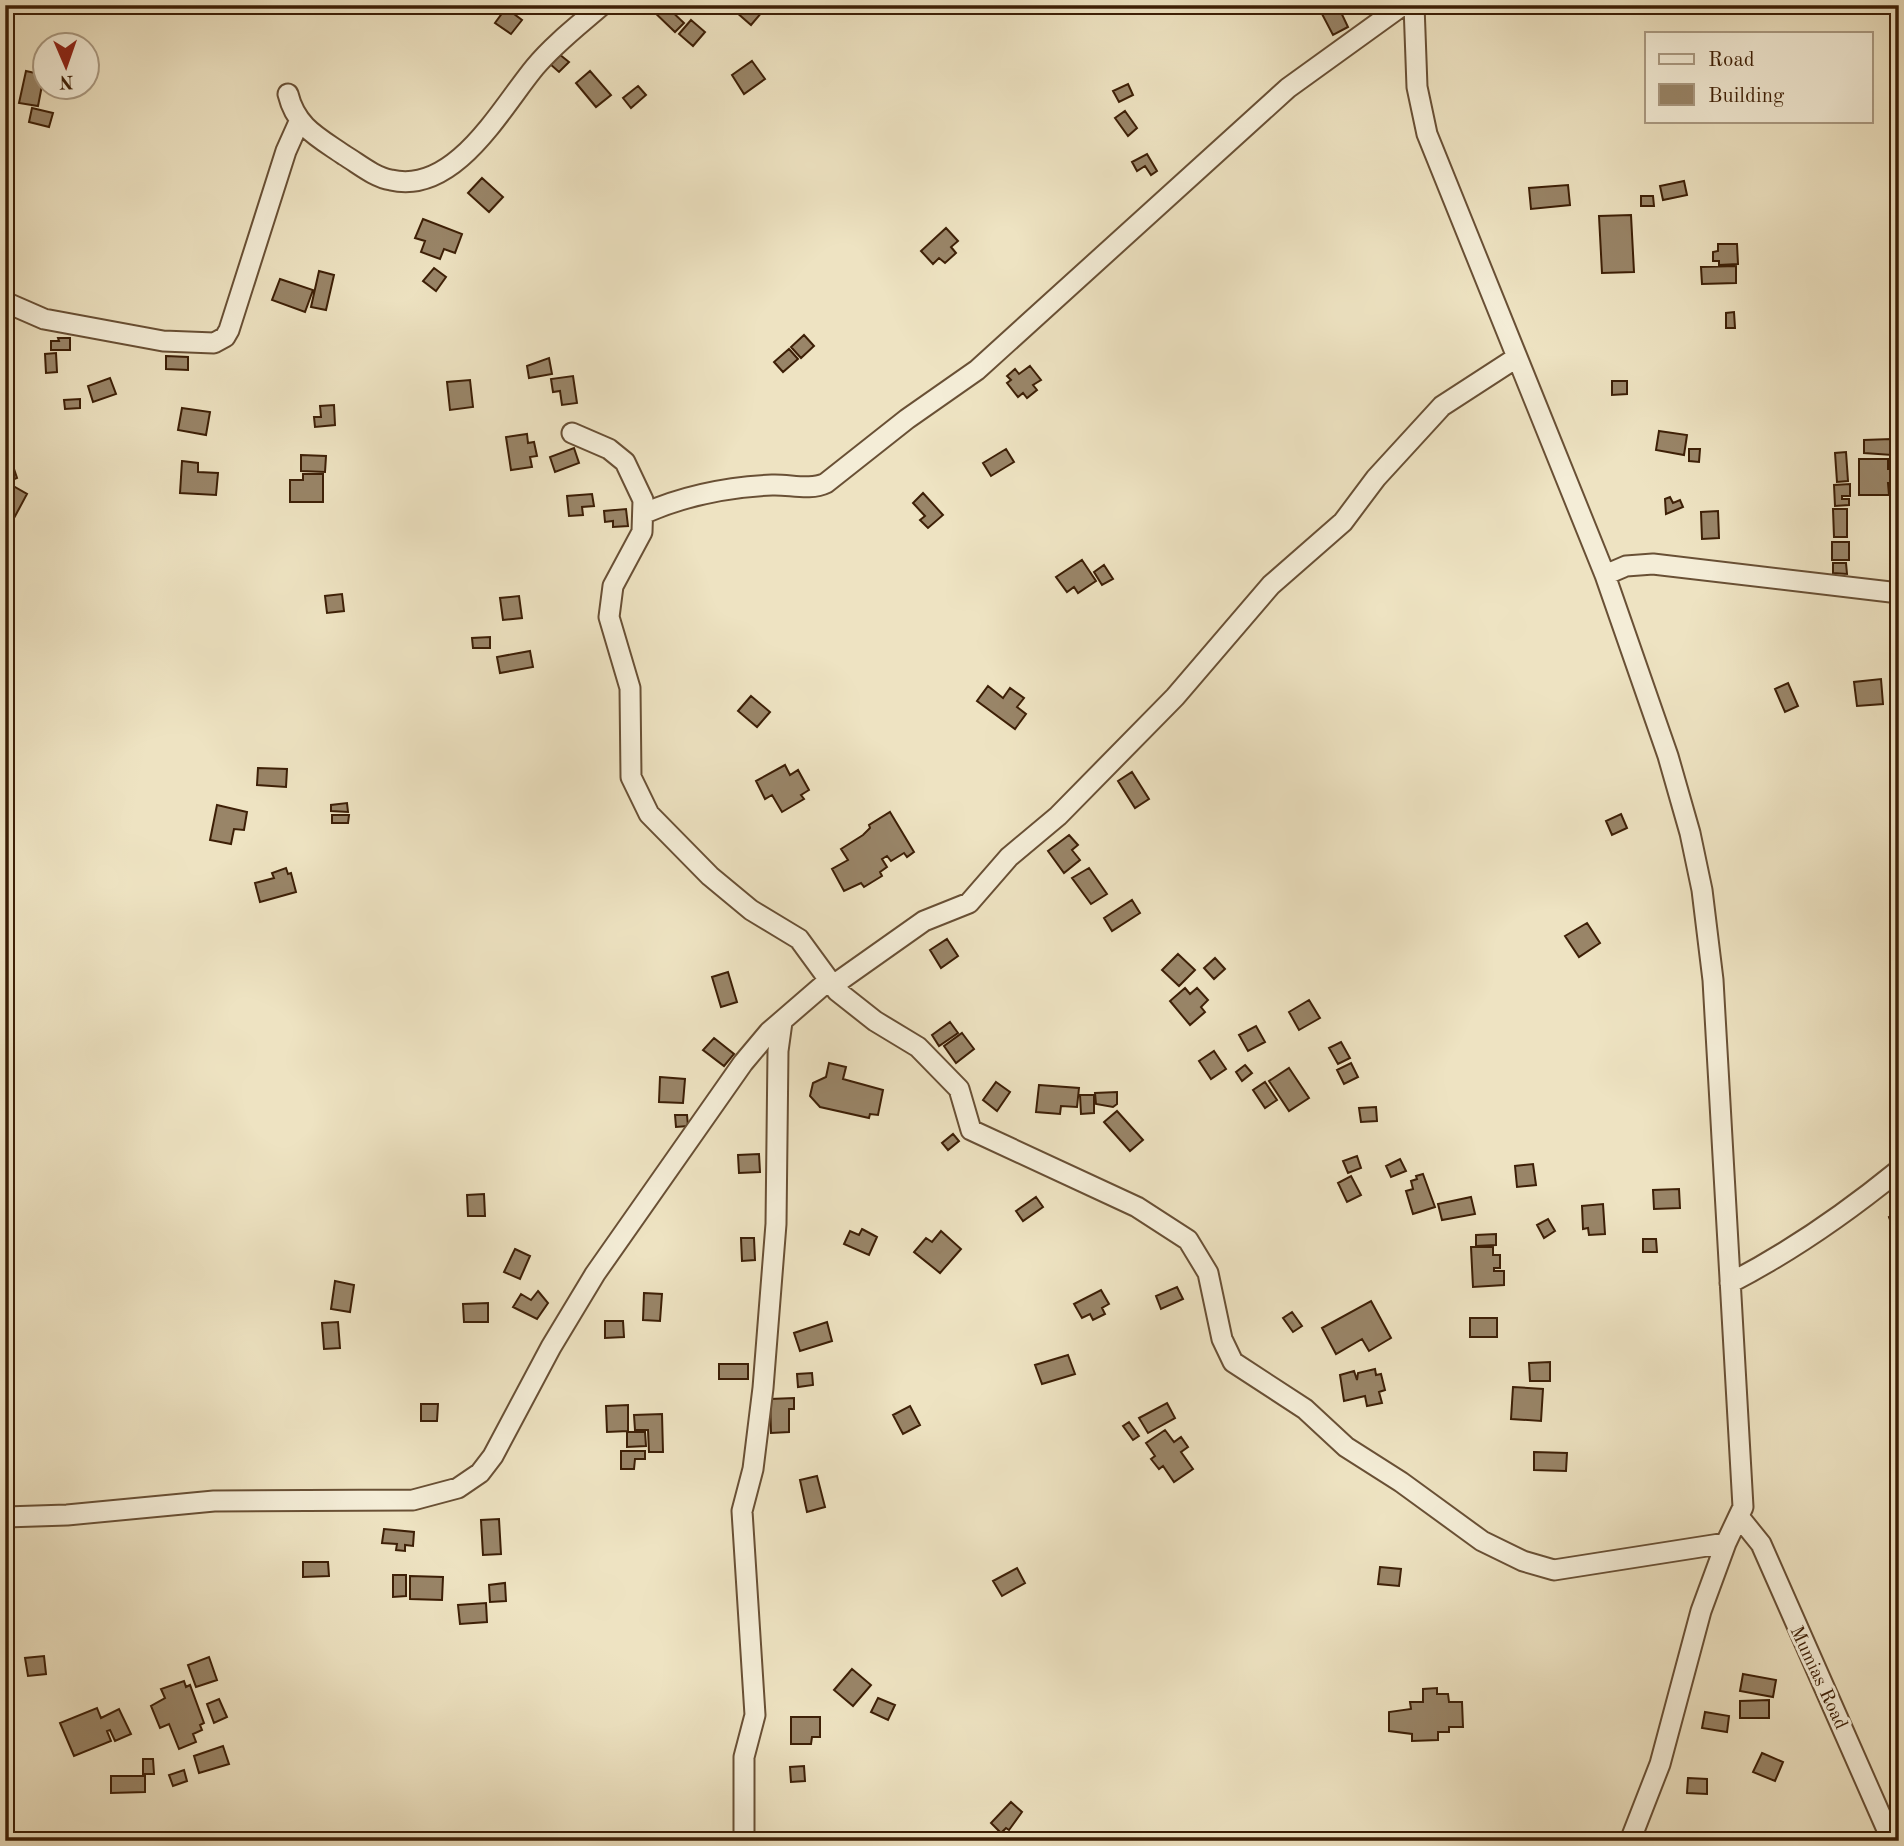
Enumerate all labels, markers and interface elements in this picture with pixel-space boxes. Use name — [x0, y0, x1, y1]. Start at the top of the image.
north arrow — [32, 32, 102, 102]
legend — [1645, 32, 1872, 122]
text: Road — [1708, 50, 1755, 71]
text: N — [58, 71, 74, 90]
text: Building — [1708, 86, 1785, 107]
street label: Mumias Road — [1786, 1623, 1850, 1733]

